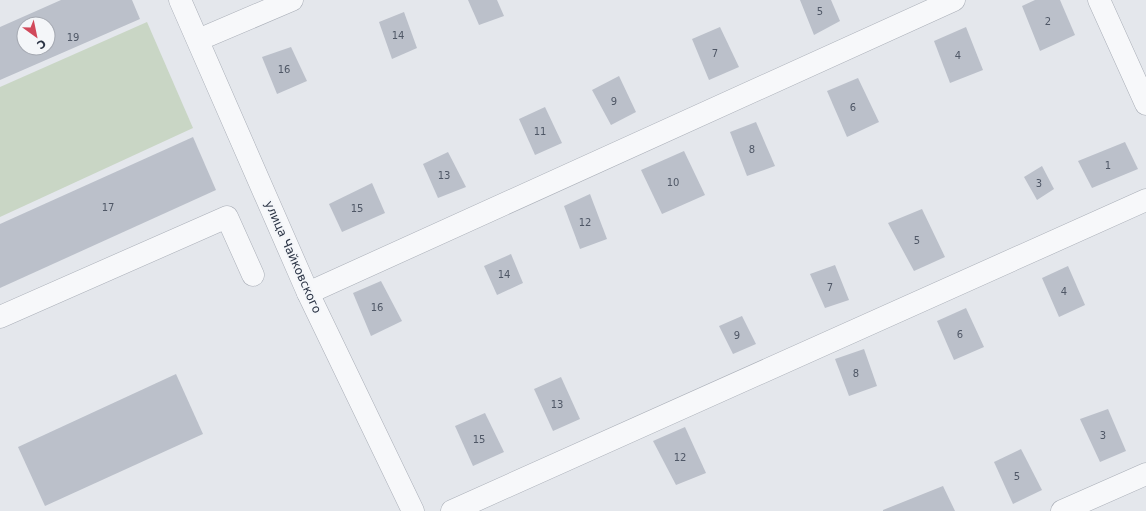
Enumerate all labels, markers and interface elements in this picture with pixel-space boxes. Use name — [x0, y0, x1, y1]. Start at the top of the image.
house number: 5 — [817, 6, 823, 17]
north arrow — [16, 16, 56, 56]
house number: 2 — [1045, 16, 1051, 27]
house number: 14 — [392, 30, 404, 41]
house number: 19 — [67, 32, 79, 43]
text: С — [34, 36, 48, 52]
house number: 7 — [712, 48, 718, 59]
house number: 4 — [955, 50, 961, 61]
house number: 16 — [278, 64, 290, 75]
house number: 9 — [611, 96, 617, 107]
house number: 6 — [850, 102, 856, 113]
house number: 11 — [534, 126, 546, 137]
house number: 8 — [749, 144, 755, 155]
house number: 1 — [1105, 160, 1111, 171]
house number: 13 — [438, 170, 450, 181]
house number: 10 — [667, 177, 679, 188]
house number: 3 — [1036, 178, 1042, 189]
street label: улица Чайковского — [262, 199, 324, 315]
house number: 17 — [102, 202, 114, 213]
house number: 15 — [351, 203, 363, 214]
house number: 12 — [579, 217, 591, 228]
house number: 5 — [914, 235, 920, 246]
house number: 14 — [498, 269, 510, 280]
house number: 7 — [827, 282, 833, 293]
house number: 4 — [1061, 286, 1067, 297]
house number: 16 — [371, 302, 383, 313]
house number: 6 — [957, 329, 963, 340]
house number: 9 — [734, 330, 740, 341]
house number: 8 — [853, 368, 859, 379]
house number: 13 — [551, 399, 563, 410]
house number: 3 — [1100, 430, 1106, 441]
house number: 15 — [473, 434, 485, 445]
house number: 12 — [674, 452, 686, 463]
house number: 5 — [1014, 471, 1020, 482]

